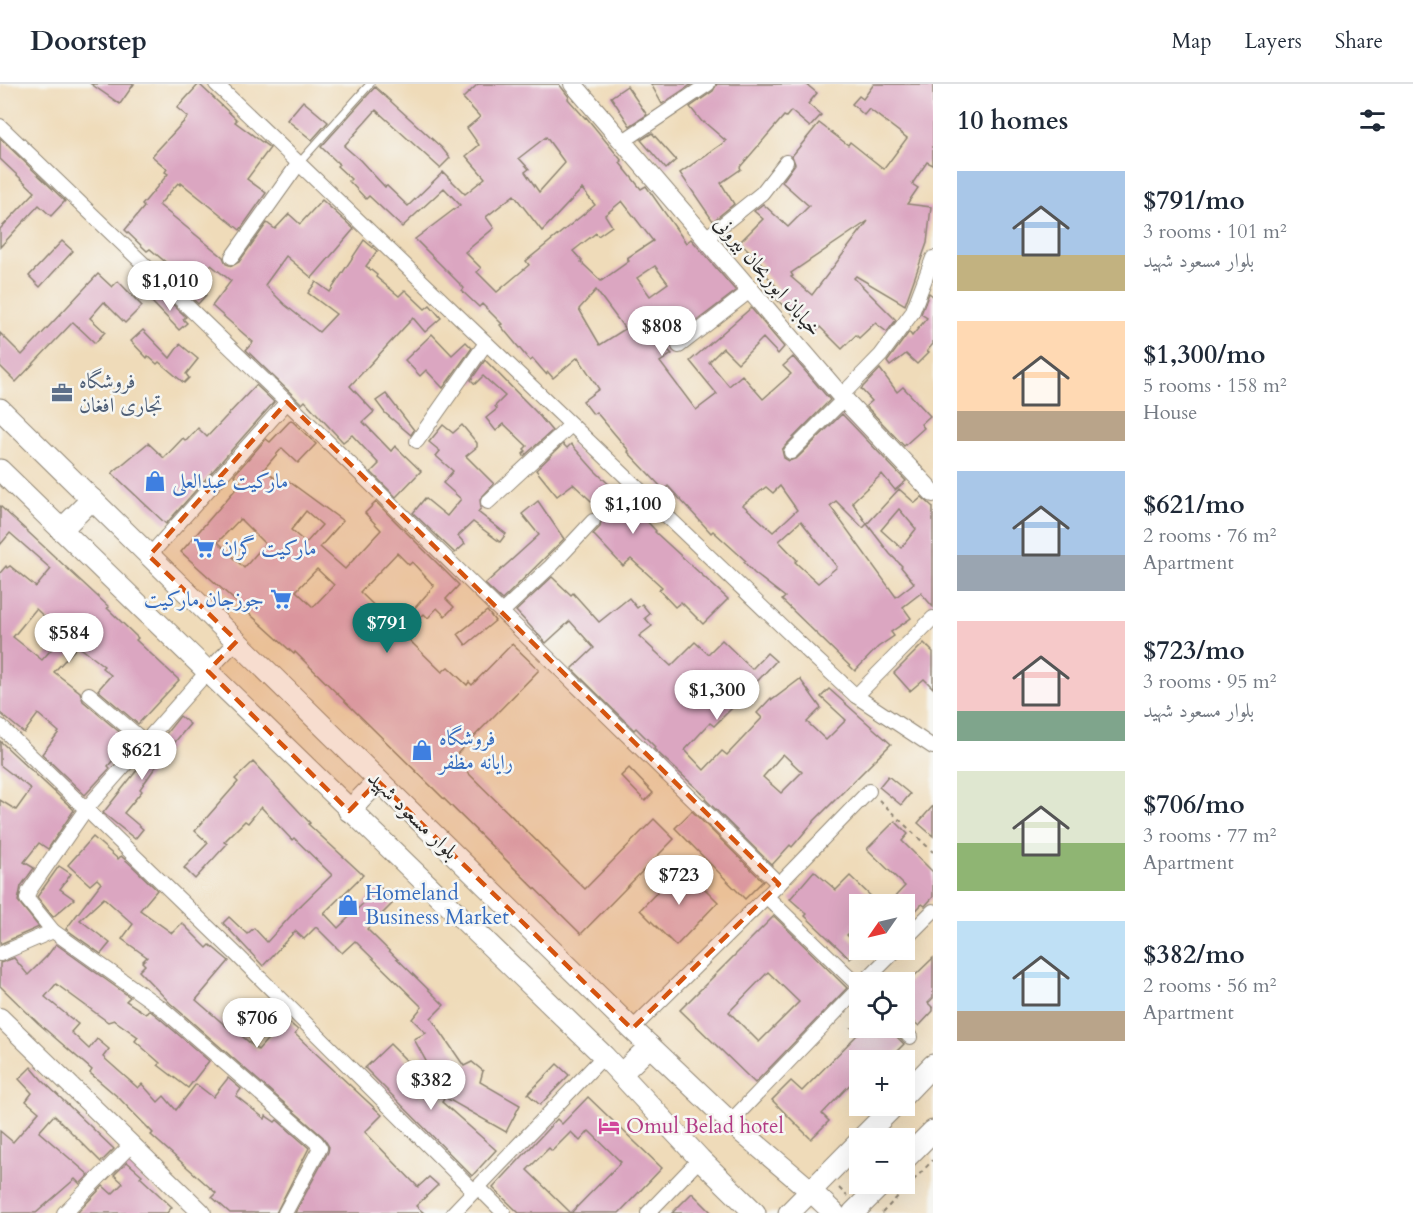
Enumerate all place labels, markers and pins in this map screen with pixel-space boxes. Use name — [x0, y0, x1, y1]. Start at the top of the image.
pin: $1,010 — [121, 261, 219, 312]
pin: $808 — [626, 306, 698, 357]
place label: فروشگاه تجاری افغان — [79, 367, 163, 420]
office icon: فروشگاه تجاری افغان — [50, 381, 74, 405]
place label: مارکیت عبدالعلی — [172, 467, 288, 497]
shop icon: مارکیت عبدالعلی — [143, 469, 167, 493]
pin: $1,100 — [584, 484, 682, 535]
place label: مارکیت گران — [221, 534, 317, 563]
supermarket icon: مارکیت گران — [192, 536, 216, 560]
place label: جوزجان مارکیت — [144, 585, 264, 614]
supermarket icon: جوزجان مارکیت — [269, 587, 293, 611]
pin: $791 — [351, 603, 423, 654]
pin: $584 — [33, 613, 105, 664]
pin: $1,300 — [668, 670, 766, 721]
place label: فروشگاه رایانه مظفر — [437, 724, 513, 777]
pin: $621 — [106, 730, 178, 781]
shop icon: فروشگاه رایانه مظفر — [410, 738, 434, 762]
pin: $723 — [643, 855, 715, 906]
place label: Homeland Business Market — [365, 879, 509, 932]
shop icon: Homeland Business Market — [336, 893, 360, 917]
pin: $706 — [221, 998, 293, 1049]
pin: $382 — [395, 1060, 467, 1111]
place label: Omul Belad hotel — [626, 1112, 784, 1141]
hotel icon: Omul Belad hotel — [597, 1114, 621, 1138]

